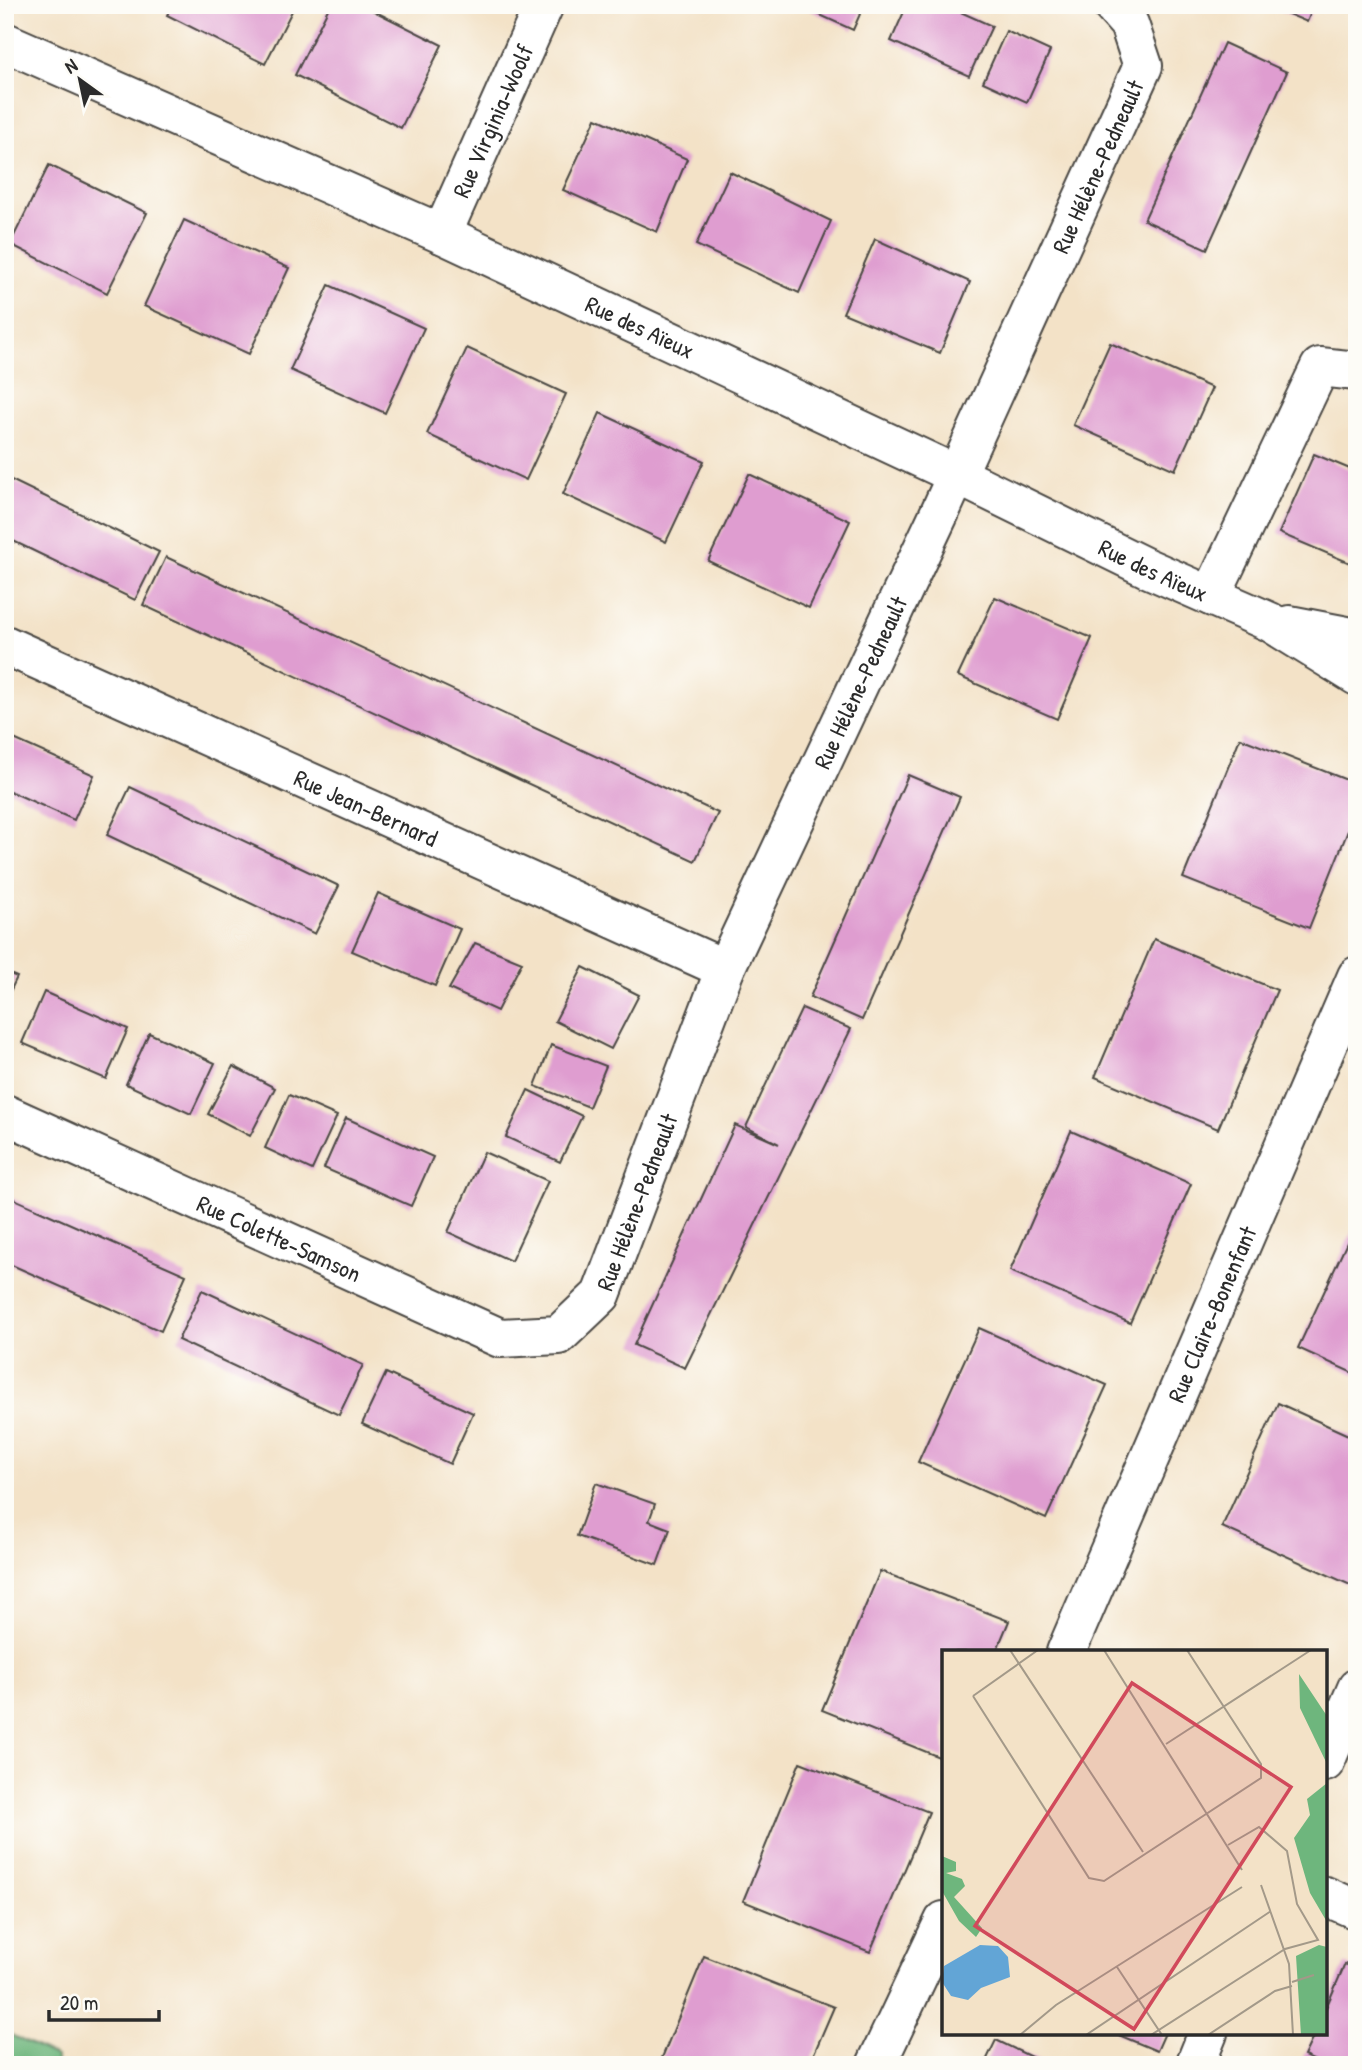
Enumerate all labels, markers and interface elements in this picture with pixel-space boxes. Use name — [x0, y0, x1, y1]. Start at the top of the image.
street label: Rue Virginia-Woolf — [444, 39, 541, 202]
north arrow — [46, 46, 116, 116]
text: N — [59, 52, 82, 79]
street label: Rue Hélène-Pedneault — [1044, 74, 1151, 258]
street label: Rue des Aïeux — [581, 288, 700, 366]
street label: Rue des Aïeux — [1094, 531, 1213, 609]
street label: Rue Hélène-Pedneault — [806, 590, 914, 774]
street label: Rue Jean-Bernard — [289, 761, 443, 854]
street label: Rue Hélène-Pedneault — [588, 1108, 685, 1295]
street label: Rue Colette-Samson — [192, 1187, 366, 1289]
street label: Rue Claire-Bonenfant — [1159, 1220, 1264, 1407]
inset map — [942, 1650, 1327, 2035]
scale bar — [49, 1979, 159, 2023]
text: 20 m — [60, 1988, 98, 2017]

